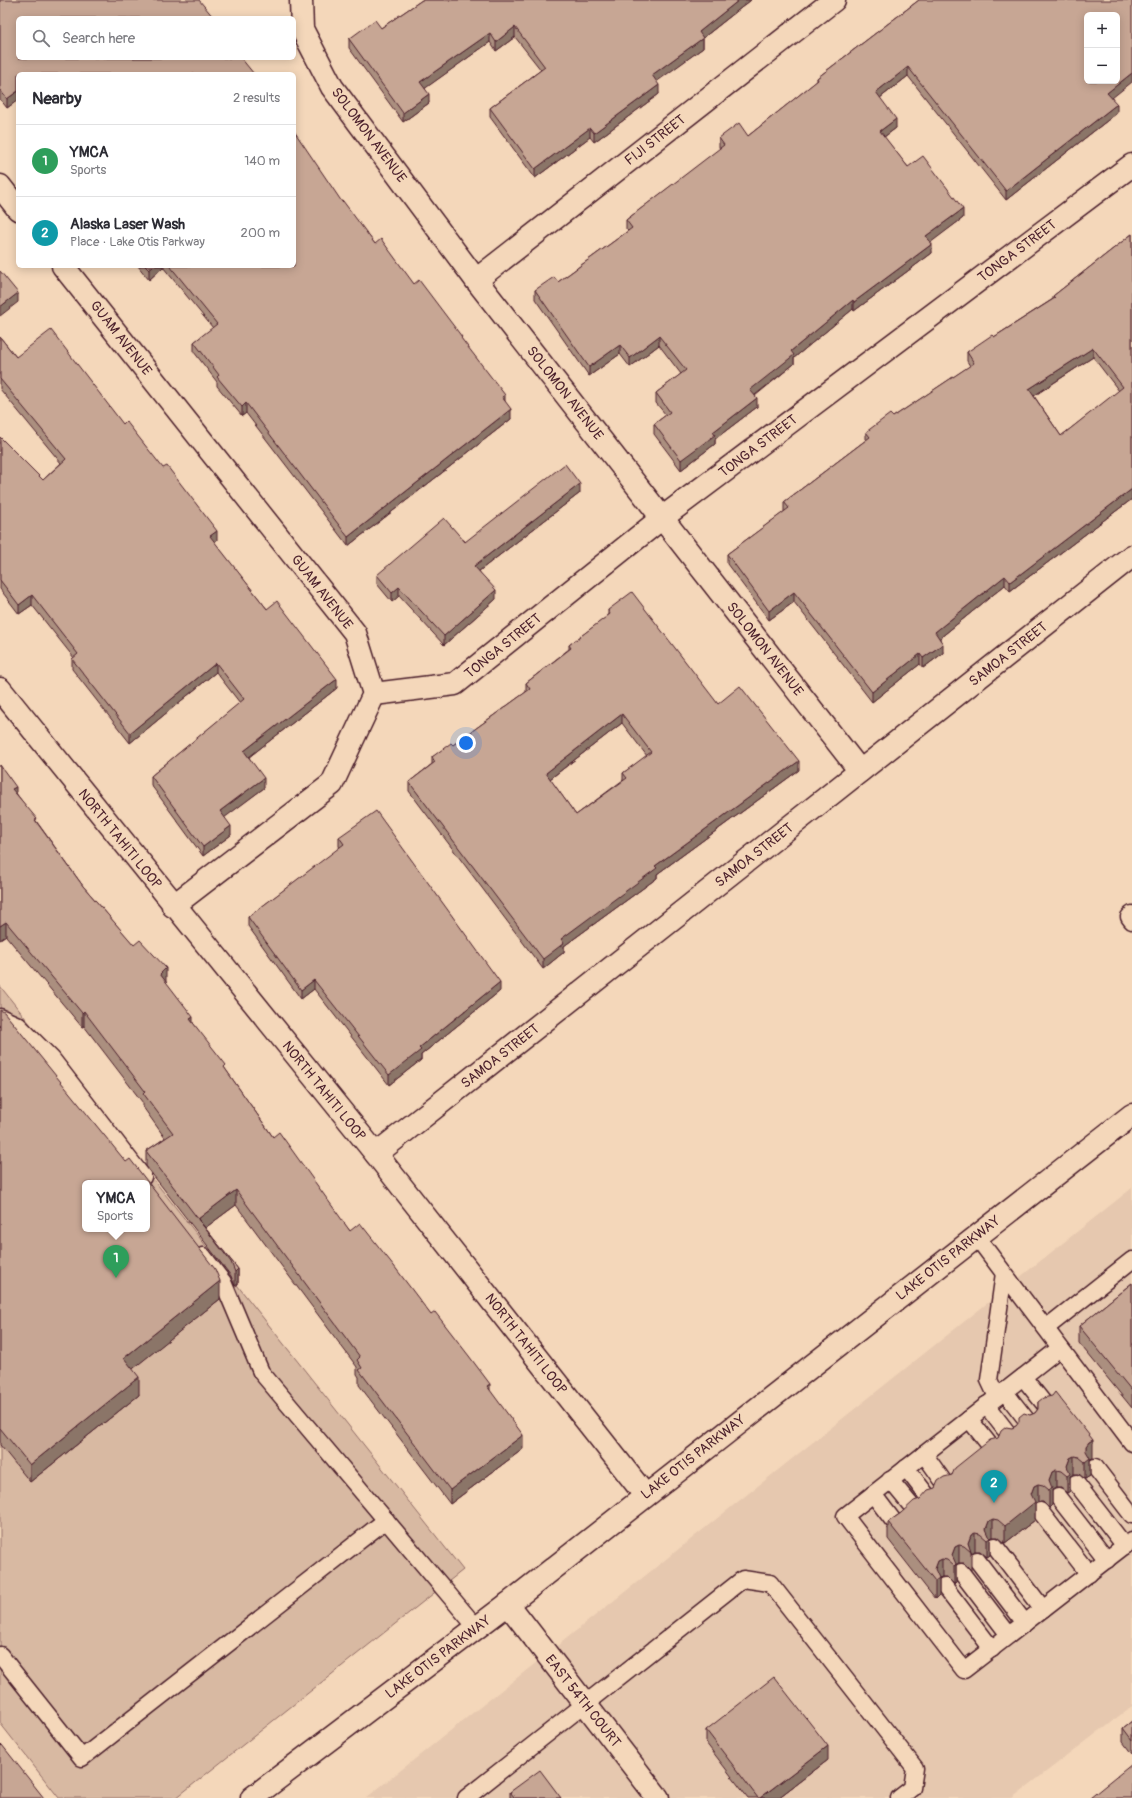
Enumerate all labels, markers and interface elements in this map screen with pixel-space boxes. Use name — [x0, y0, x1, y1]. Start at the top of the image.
map controls — [1084, 12, 1120, 84]
button: + — [1084, 12, 1120, 48]
search box — [16, 16, 296, 60]
icon: search — [30, 27, 52, 49]
text: Search here — [62, 29, 135, 48]
button: − — [1084, 48, 1120, 84]
street label: SOLOMON AVENUE — [328, 84, 410, 186]
text: Nearby — [32, 88, 81, 109]
text: 2 results — [233, 90, 280, 106]
street label: FIJI STREET — [621, 111, 689, 169]
text: YMCA — [70, 143, 109, 162]
text: 1 — [42, 153, 48, 169]
text: 140 m — [244, 153, 280, 169]
text: Sports — [70, 162, 106, 178]
text: Alaska Laser Wash — [70, 215, 185, 234]
street label: TONGA STREET — [974, 216, 1060, 286]
text: 2 — [41, 225, 49, 241]
text: 200 m — [241, 225, 280, 241]
text: Place · Lake Otis Parkway — [70, 234, 205, 250]
street label: GUAM AVENUE — [87, 297, 155, 379]
street label: SOLOMON AVENUE — [523, 343, 607, 443]
street label: TONGA STREET — [715, 411, 801, 481]
street label: GUAM AVENUE — [288, 551, 356, 633]
street label: SOLOMON AVENUE — [723, 599, 807, 699]
street label: TONGA STREET — [461, 610, 545, 682]
street label: SAMOA STREET — [965, 618, 1051, 690]
your location — [456, 733, 476, 753]
street label: NORTH TAHITI LOOP — [75, 786, 166, 893]
street label: SAMOA STREET — [711, 819, 797, 891]
street label: SAMOA STREET — [457, 1020, 543, 1092]
street label: NORTH TAHITI LOOP — [279, 1038, 370, 1145]
popup — [82, 1180, 150, 1232]
text: YMCA — [97, 1189, 135, 1208]
text: Sports — [97, 1208, 133, 1224]
street label: LAKE OTIS PARKWAY — [892, 1212, 1004, 1304]
pin: 1 — [103, 1245, 129, 1278]
street label: NORTH TAHITI LOOP — [481, 1290, 571, 1398]
street label: LAKE OTIS PARKWAY — [637, 1411, 749, 1503]
pin: 2 — [981, 1470, 1007, 1503]
street label: LAKE OTIS PARKWAY — [382, 1612, 494, 1702]
street label: EAST 54TH COURT — [542, 1651, 625, 1751]

